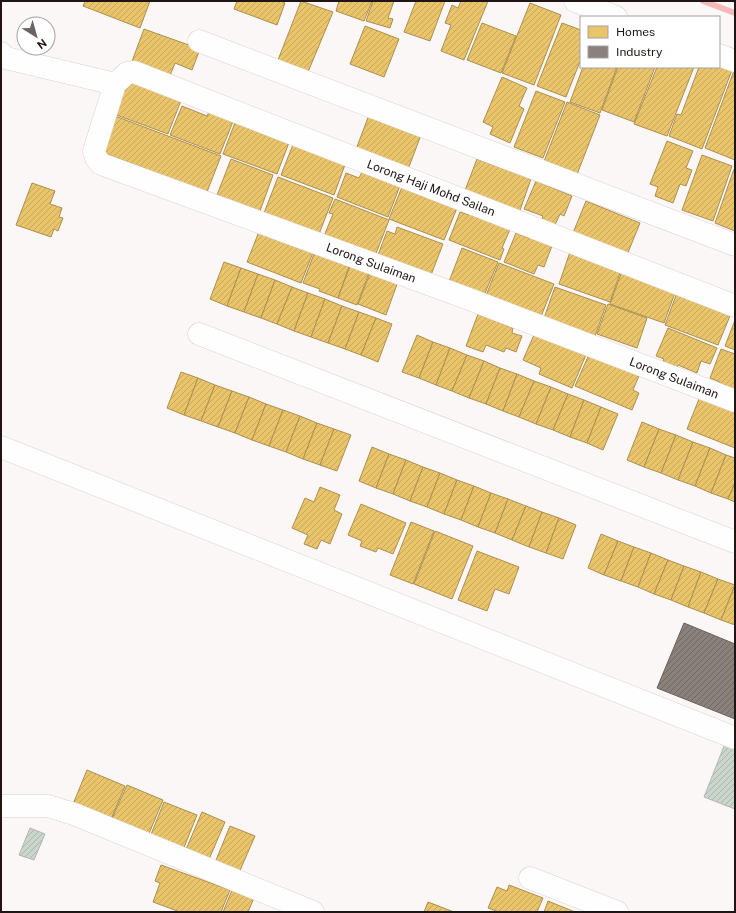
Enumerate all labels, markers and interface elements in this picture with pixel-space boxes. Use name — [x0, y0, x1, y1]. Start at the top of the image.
north arrow — [16, 16, 56, 56]
legend — [580, 16, 720, 68]
text: Homes — [616, 25, 655, 39]
text: N — [35, 37, 49, 51]
text: Industry — [616, 45, 663, 59]
street label: Lorong Haji Mohd Sailan — [365, 157, 497, 219]
street label: Lorong Sulaiman — [324, 240, 418, 286]
street label: Lorong Sulaiman — [627, 355, 721, 401]

